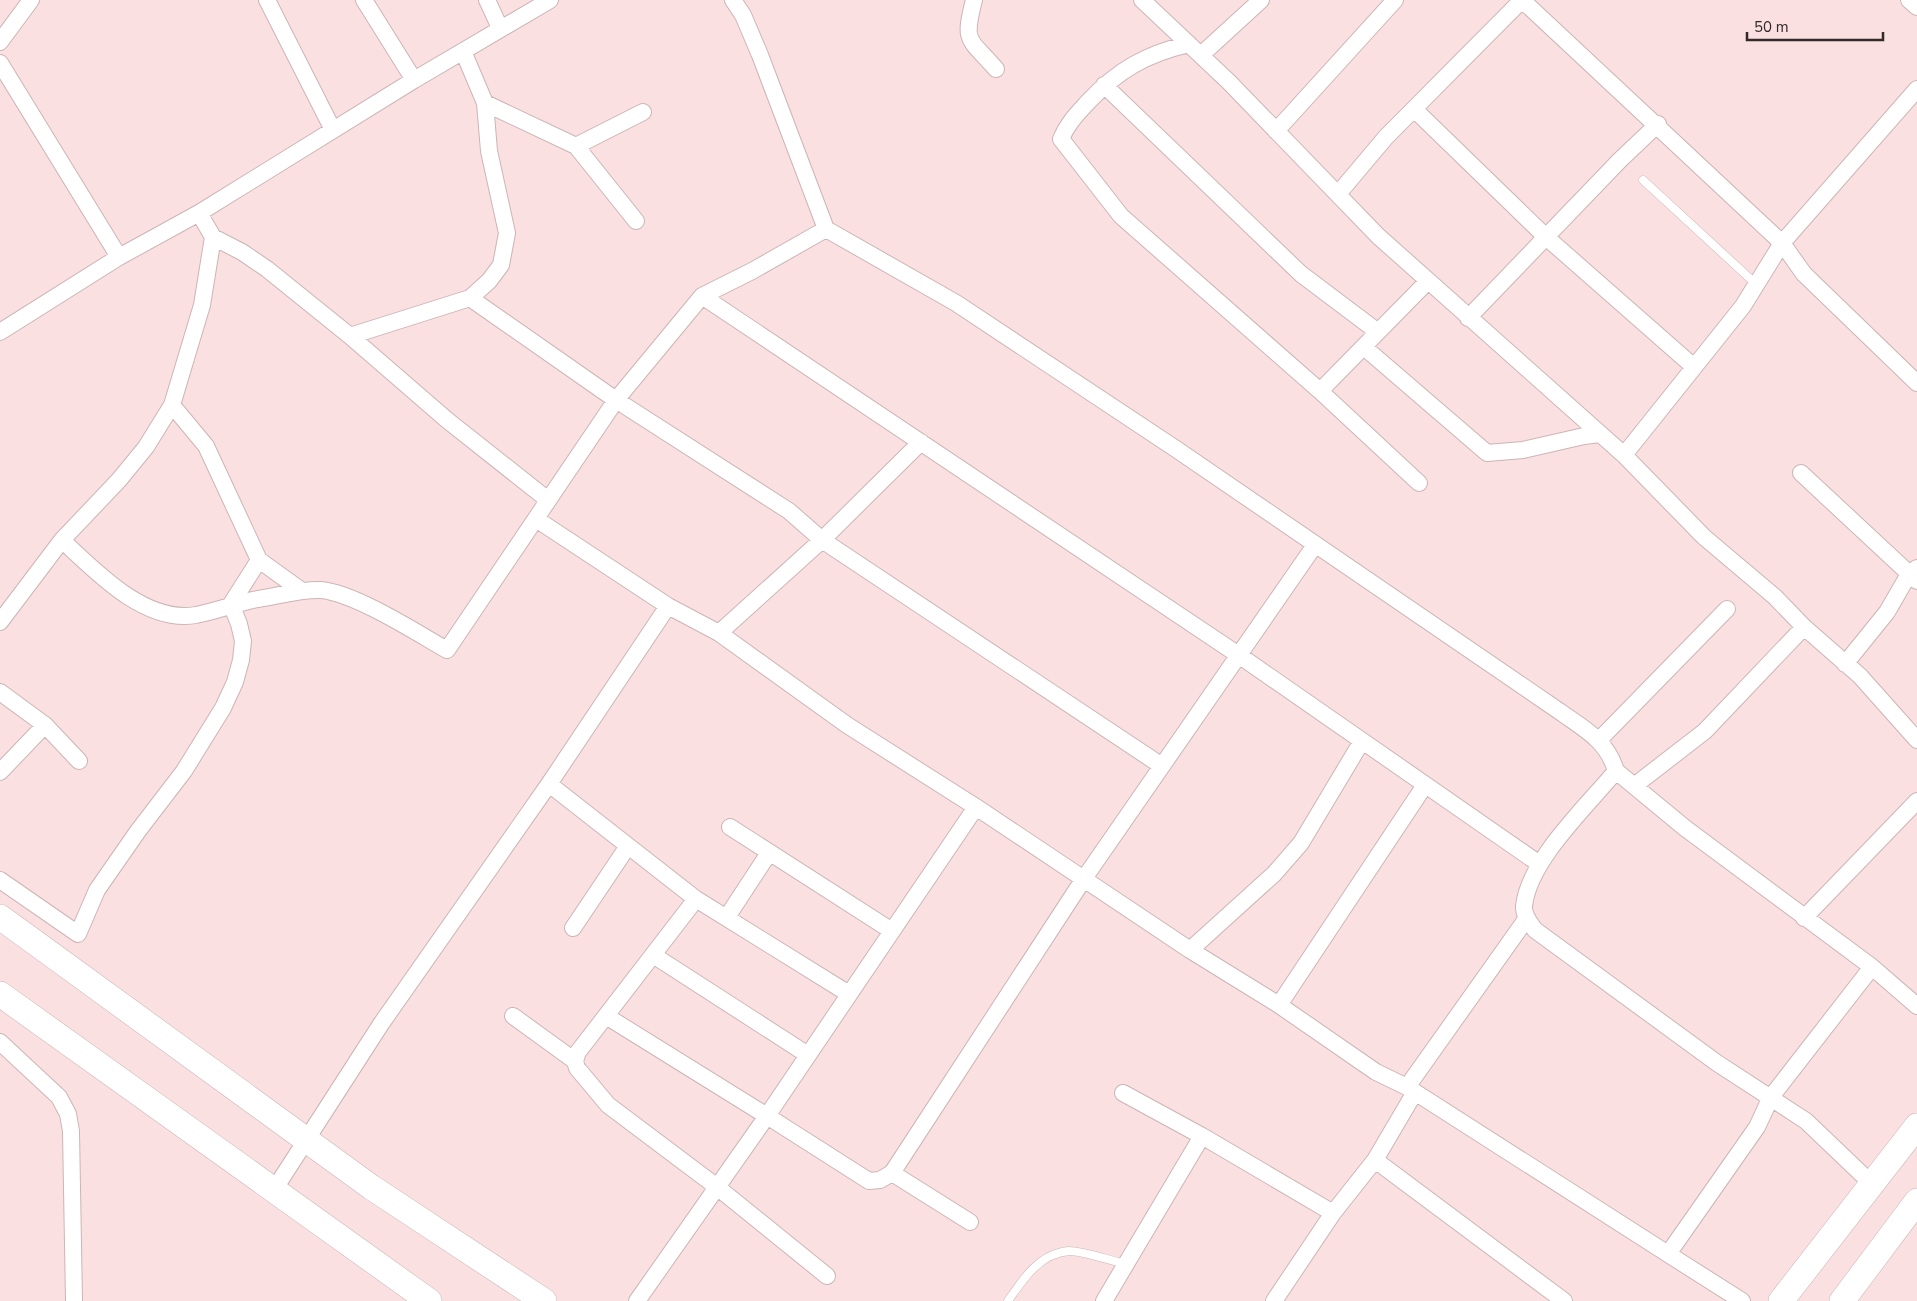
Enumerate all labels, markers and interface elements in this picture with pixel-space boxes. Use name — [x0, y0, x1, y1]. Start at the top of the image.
scale bar — [1747, 10, 1883, 42]
text: 50 m — [1754, 17, 1789, 37]

